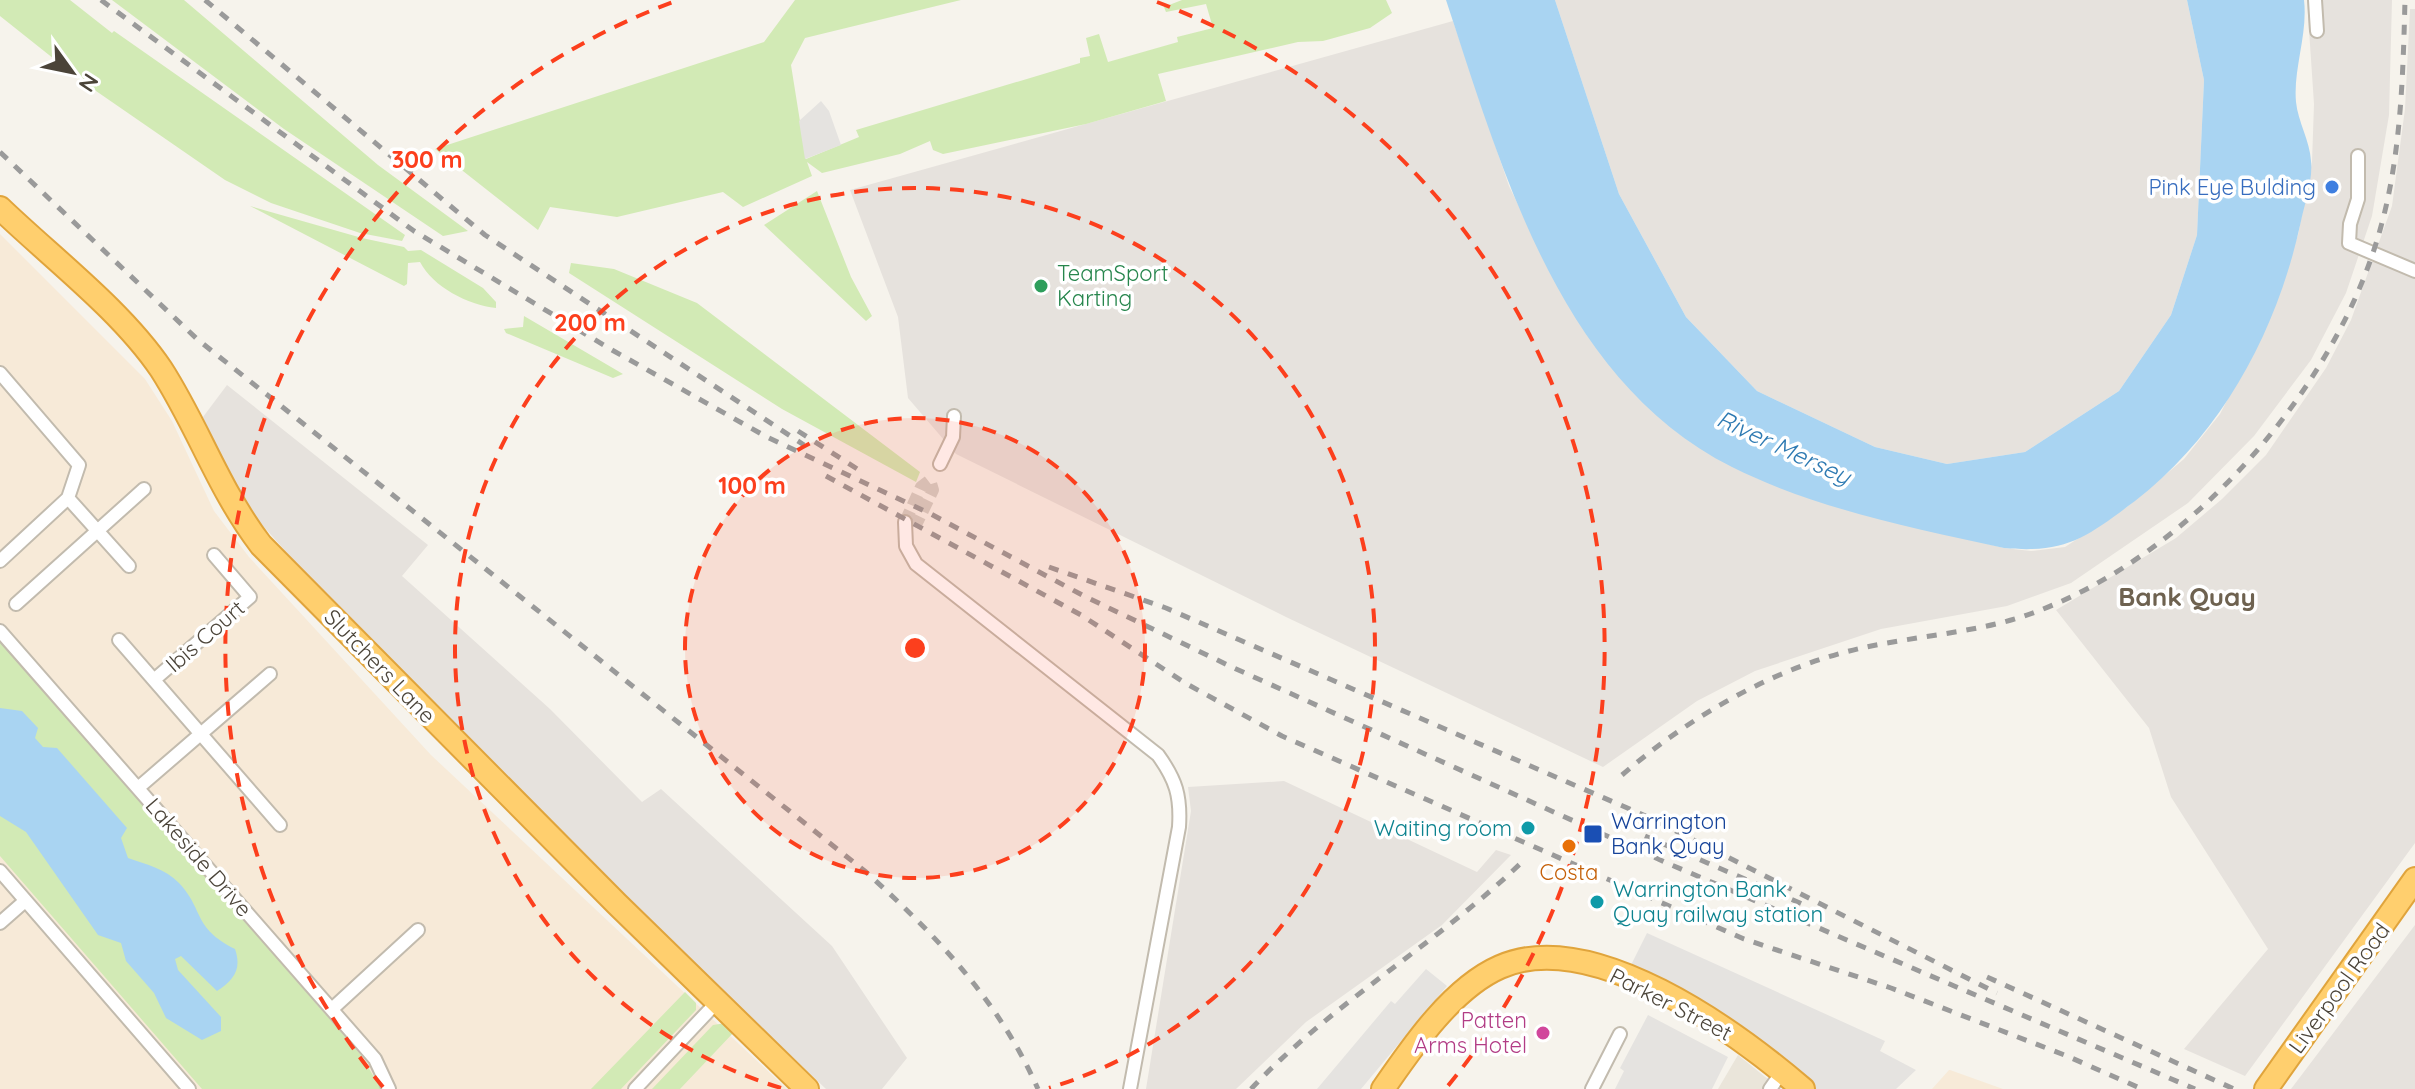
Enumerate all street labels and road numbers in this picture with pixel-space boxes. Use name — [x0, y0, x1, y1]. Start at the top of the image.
street label: Ibis Court — [160, 594, 250, 678]
street label: Slutchers Lane — [318, 603, 442, 729]
street label: Lakeside Drive — [140, 792, 258, 922]
street label: Liverpool Road — [2282, 917, 2396, 1059]
street label: Parker Street — [1605, 961, 1737, 1047]

